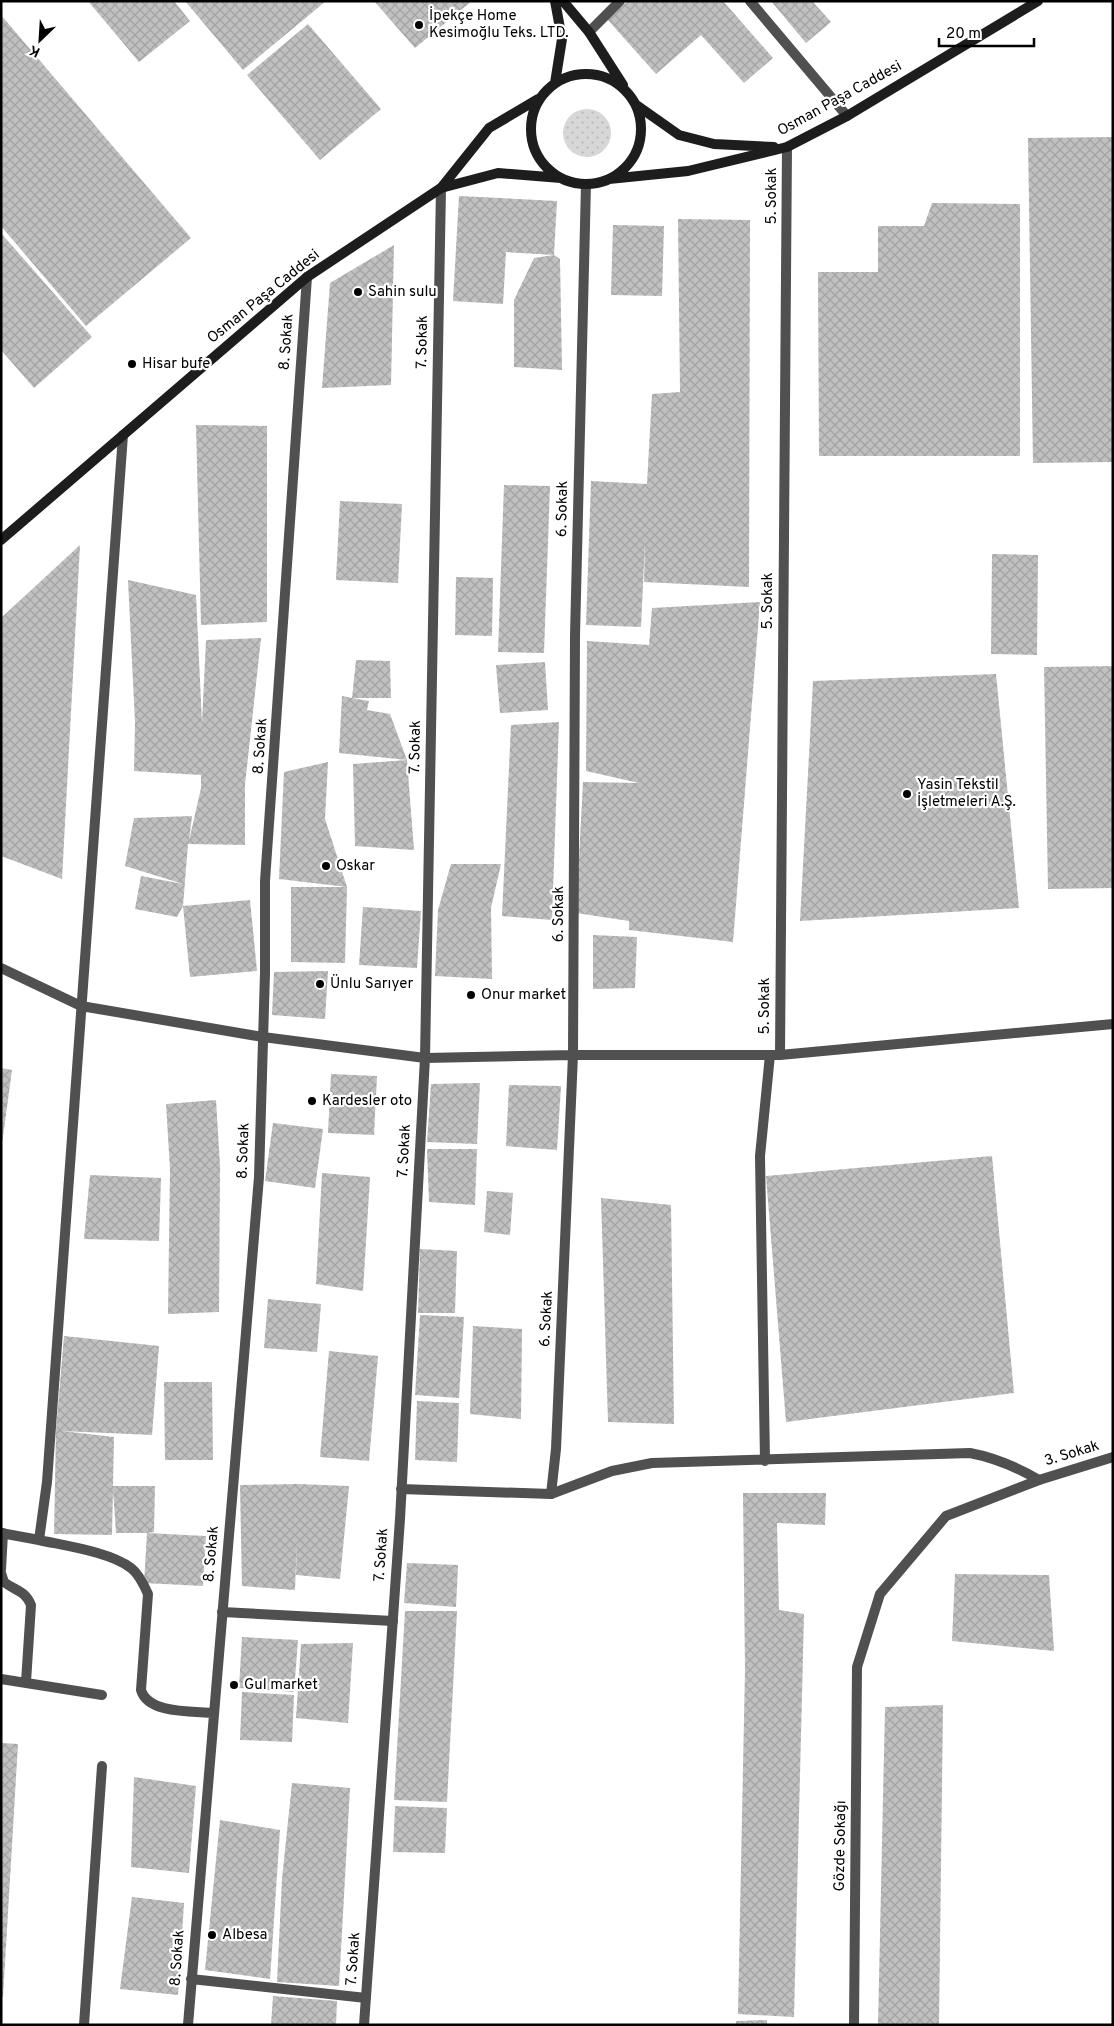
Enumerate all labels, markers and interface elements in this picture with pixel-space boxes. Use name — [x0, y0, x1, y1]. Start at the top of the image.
place label: İpekçe Home Kesimoğlu Teks. LTD. — [429, 6, 569, 43]
north arrow — [15, 15, 65, 65]
scale bar — [939, 15, 1034, 47]
marker: İpekçe Home Kesimoğlu Teks. LTD. — [413, 19, 425, 31]
text: 20 m — [946, 25, 981, 44]
text: K — [27, 41, 43, 60]
street label: Osman Paşa Caddesi — [775, 57, 905, 141]
street label: 5. Sokak — [763, 168, 782, 224]
street label: Osman Paşa Caddesi — [204, 246, 324, 348]
place label: Sahin sulu — [368, 283, 437, 302]
marker: Sahin sulu — [352, 286, 364, 298]
street label: 8. Sokak — [276, 313, 298, 371]
street label: 7. Sokak — [413, 315, 433, 369]
place label: Hisar bufe — [142, 355, 210, 374]
marker: Hisar bufe — [126, 358, 138, 370]
street label: 6. Sokak — [553, 481, 573, 537]
street label: 5. Sokak — [759, 573, 778, 629]
street label: 8. Sokak — [250, 717, 272, 775]
street label: 7. Sokak — [406, 720, 426, 774]
place label: Yasin Tekstil İşletmeleri A.Ş. — [917, 776, 1016, 812]
marker: Yasin Tekstil İşletmeleri A.Ş. — [901, 788, 913, 800]
place label: Oskar — [336, 857, 375, 876]
marker: Oskar — [320, 860, 332, 872]
street label: 6. Sokak — [550, 886, 569, 942]
place label: Ünlu Sarıyer — [330, 974, 414, 994]
marker: Ünlu Sarıyer — [314, 978, 326, 990]
street label: 5. Sokak — [756, 978, 775, 1034]
place label: Onur market — [481, 986, 566, 1005]
marker: Onur market — [465, 989, 477, 1001]
place label: Kardesler oto — [322, 1092, 412, 1111]
marker: Kardesler oto — [306, 1095, 318, 1107]
street label: 8. Sokak — [234, 1122, 254, 1180]
street label: 7. Sokak — [394, 1124, 416, 1178]
street label: 6. Sokak — [536, 1290, 558, 1348]
street label: 3. Sokak — [1042, 1437, 1102, 1471]
street label: 8. Sokak — [200, 1525, 224, 1583]
street label: 7. Sokak — [371, 1527, 393, 1582]
place label: Gul market — [244, 1676, 318, 1695]
marker: Gul market — [228, 1679, 240, 1691]
street label: Gözde Sokağı — [831, 1800, 851, 1892]
place label: Albesa — [222, 1926, 267, 1945]
street label: 8. Sokak — [167, 1929, 189, 1987]
marker: Albesa — [206, 1929, 218, 1941]
street label: 7. Sokak — [343, 1931, 365, 1986]

